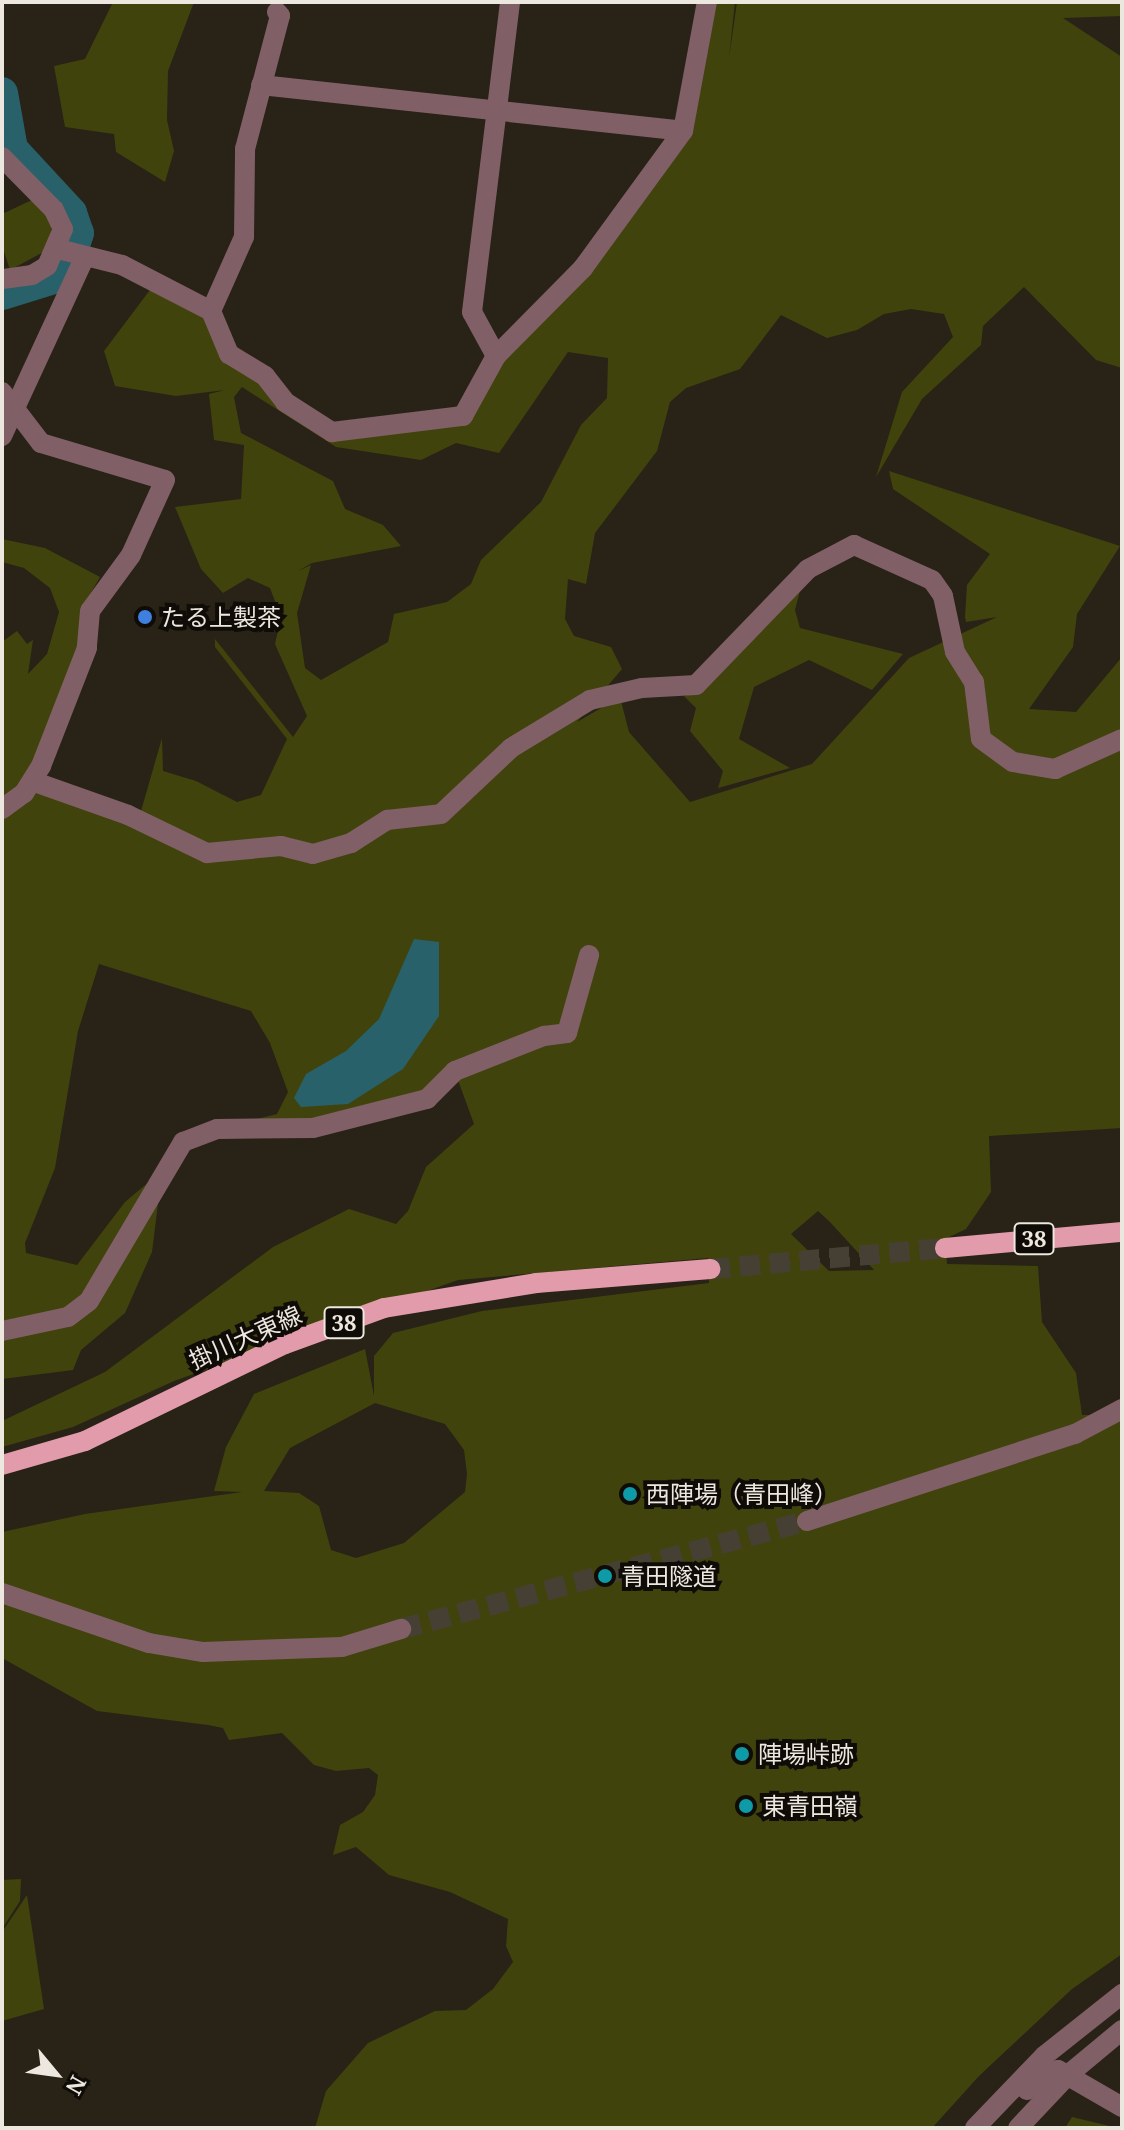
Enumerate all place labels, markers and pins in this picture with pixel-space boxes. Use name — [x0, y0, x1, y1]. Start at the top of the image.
place label: たる上製茶 — [161, 603, 281, 631]
marker: たる上製茶 — [136, 608, 154, 626]
place label: 西陣場（青田峰） — [646, 1480, 838, 1508]
marker: 西陣場（青田峰） — [621, 1485, 639, 1503]
place label: 青田隧道 — [621, 1562, 717, 1590]
marker: 青田隧道 — [596, 1567, 614, 1585]
place label: 陣場峠跡 — [758, 1740, 854, 1768]
marker: 陣場峠跡 — [733, 1745, 751, 1763]
place label: 東青田嶺 — [762, 1792, 858, 1820]
marker: 東青田嶺 — [737, 1797, 755, 1815]

